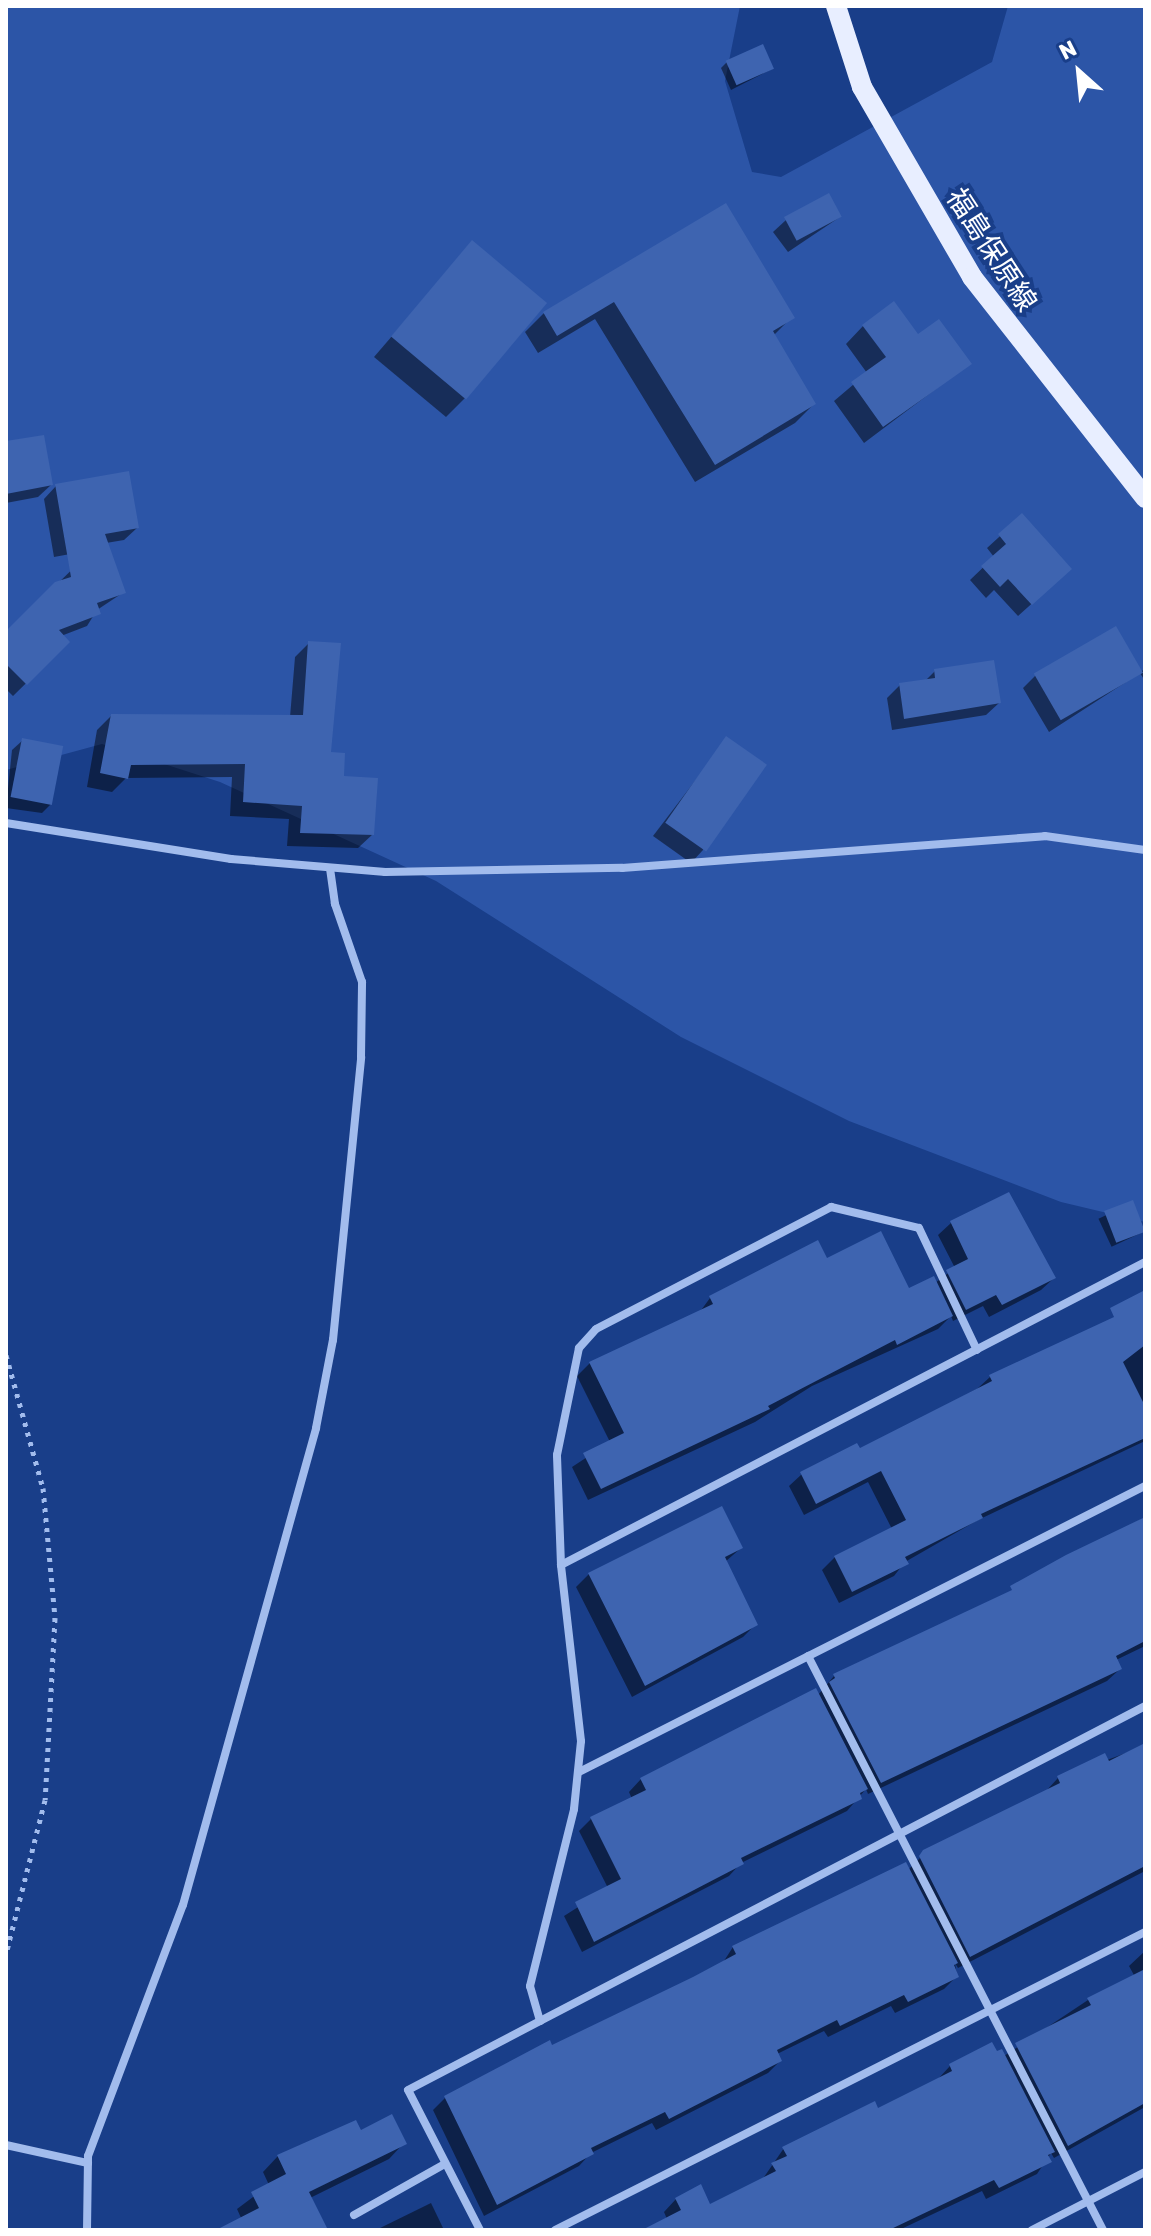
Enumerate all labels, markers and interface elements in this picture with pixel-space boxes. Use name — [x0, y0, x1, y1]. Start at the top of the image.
north arrow — [1039, 32, 1119, 112]
text: N — [1055, 35, 1081, 66]
street label: 福島保原線 — [939, 182, 1043, 318]

